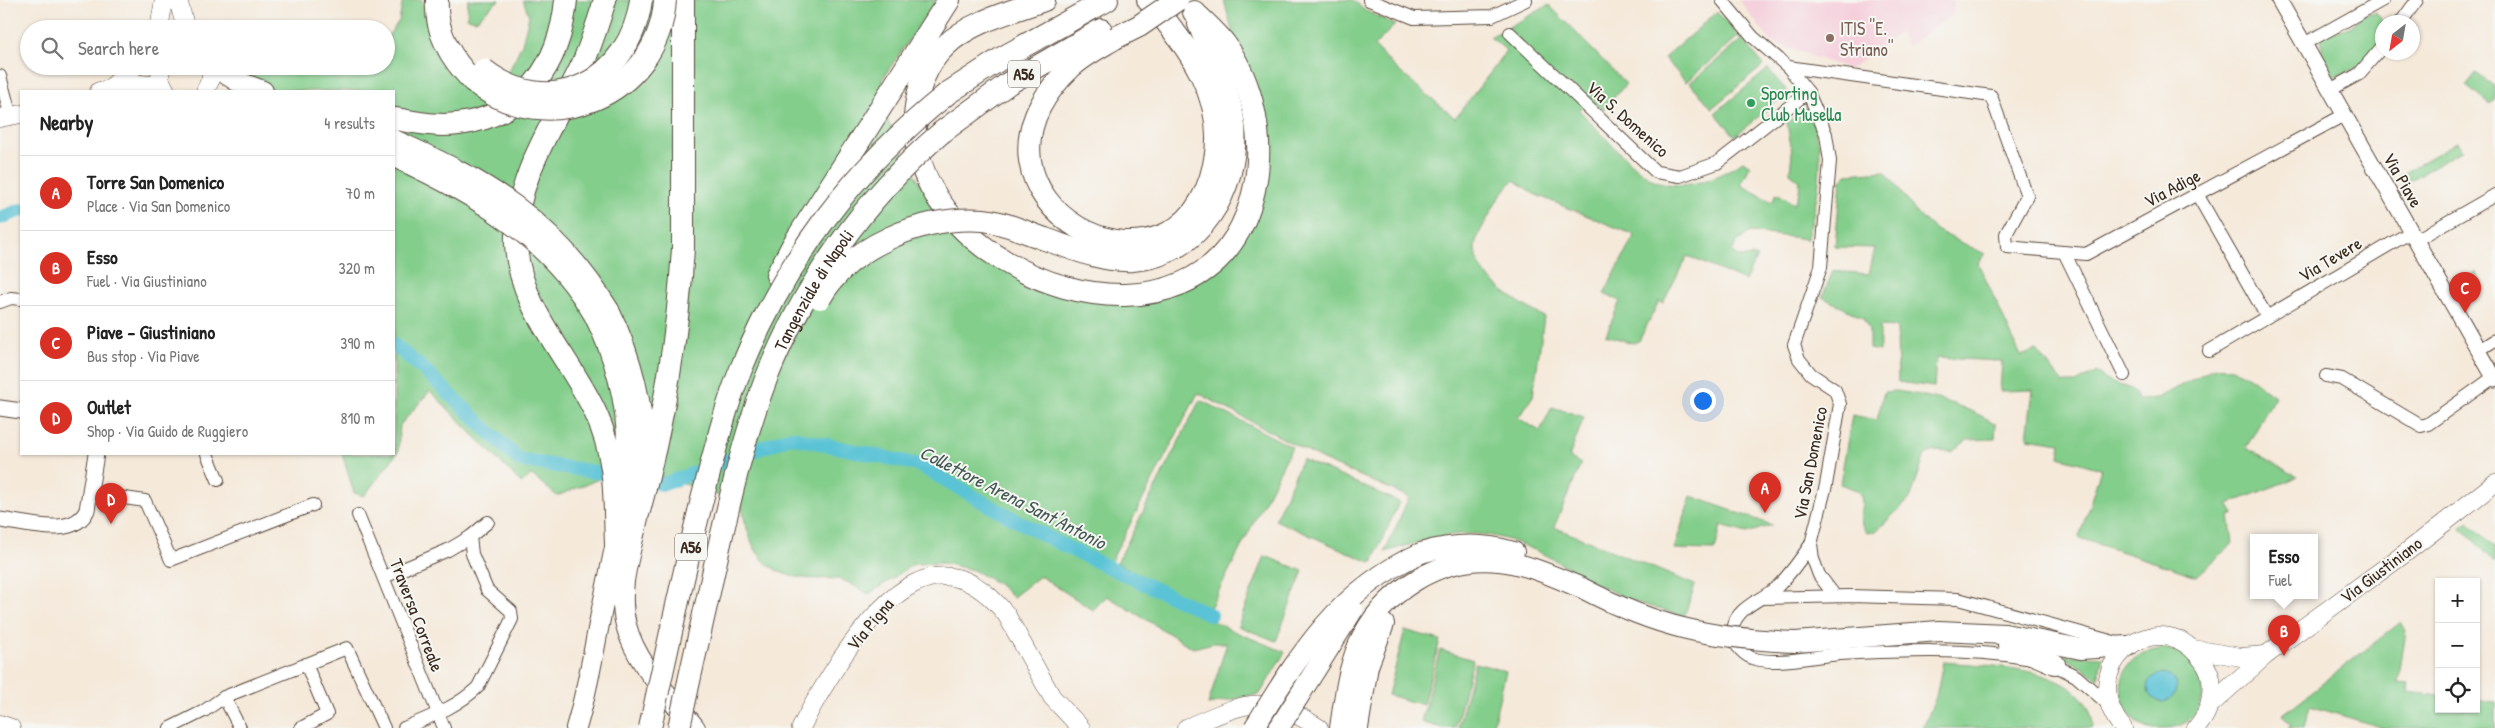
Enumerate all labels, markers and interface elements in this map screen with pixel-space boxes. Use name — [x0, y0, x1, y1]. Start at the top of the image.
north arrow — [2375, 15, 2420, 60]
place label: ITIS ''E. Striano'' — [1840, 16, 1894, 62]
search box — [20, 20, 395, 75]
marker: ITIS ''E. Striano'' — [1824, 32, 1836, 44]
icon: search — [38, 34, 66, 62]
text: Search here — [78, 35, 159, 61]
road number: A56 — [1008, 61, 1040, 88]
street label: Via S. Domenico — [1581, 75, 1675, 163]
place label: Sporting Club Musella — [1761, 81, 1841, 127]
marker: Sporting Club Musella — [1745, 97, 1757, 109]
text: Nearby — [40, 108, 93, 137]
text: 4 results — [324, 112, 375, 134]
street label: Via Piave — [2377, 148, 2429, 212]
street label: Via Adige — [2139, 163, 2205, 213]
text: Torre San Domenico — [87, 169, 224, 195]
text: A — [52, 182, 60, 204]
text: 70 m — [345, 182, 375, 204]
text: Place · Via San Domenico — [87, 195, 230, 217]
street label: Tangenziale di Napoli — [767, 224, 859, 355]
street label: Via Tevere — [2294, 230, 2366, 288]
text: Esso — [87, 244, 118, 270]
text: B — [52, 257, 60, 279]
text: 320 m — [339, 257, 375, 279]
text: Fuel · Via Giustiniano — [87, 270, 207, 292]
pin: C — [2449, 272, 2481, 313]
text: Piave - Giustiniano — [87, 319, 215, 345]
text: C — [52, 332, 60, 354]
text: 390 m — [340, 332, 375, 354]
text: Bus stop · Via Piave — [87, 345, 200, 367]
your location — [1690, 388, 1716, 414]
text: Outlet — [87, 394, 131, 420]
street label: Via San Domenico — [1787, 404, 1833, 522]
text: D — [52, 407, 60, 429]
text: 810 m — [341, 407, 375, 429]
text: Shop · Via Guido de Ruggiero — [87, 420, 248, 442]
water label: Collettore Arena Sant'Antonio — [916, 439, 1112, 556]
pin: A — [1749, 472, 1781, 513]
pin: D — [95, 483, 127, 524]
street label: Via Giustiniano — [2335, 531, 2427, 609]
road number: A56 — [675, 534, 707, 560]
popup — [2250, 534, 2318, 599]
text: Esso — [2269, 543, 2299, 569]
street label: Traversa Correale — [384, 555, 450, 675]
text: Fuel — [2269, 569, 2292, 591]
map controls — [2435, 578, 2480, 713]
button: + — [2435, 578, 2480, 623]
street label: Via Pigna — [841, 593, 899, 655]
pin: B — [2268, 615, 2300, 656]
button: − — [2435, 623, 2480, 668]
button: locate — [2435, 668, 2480, 713]

